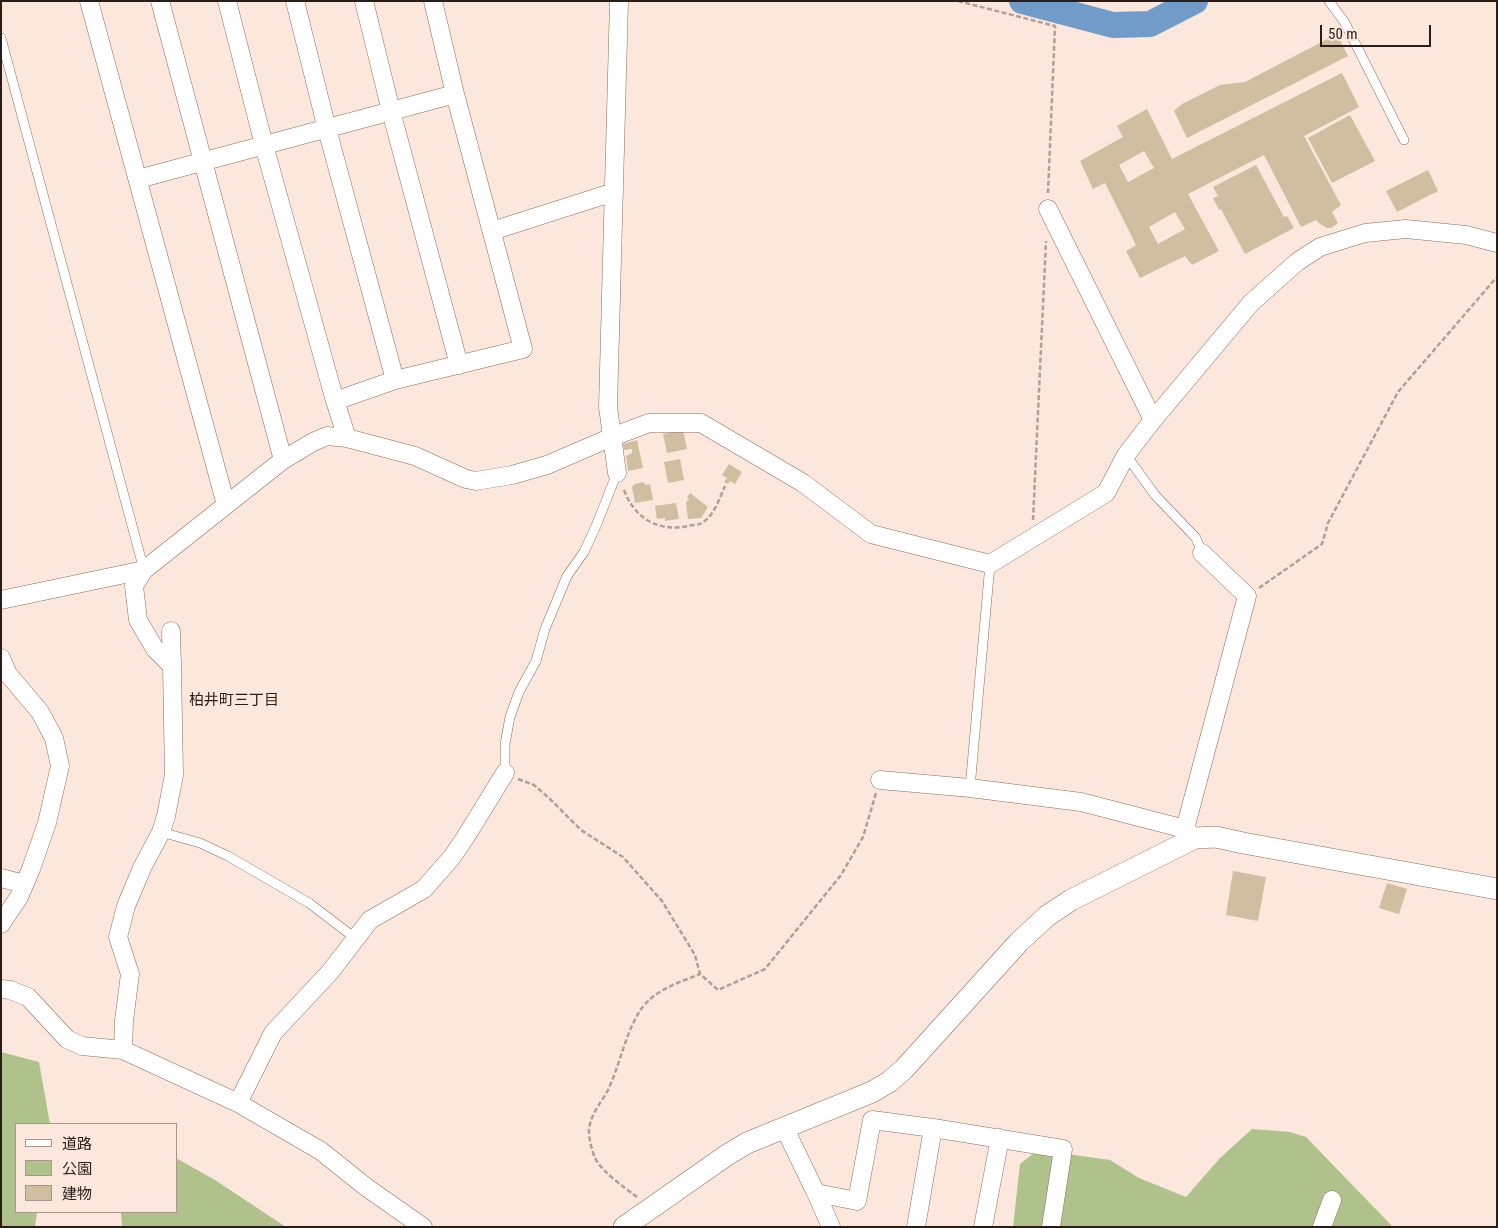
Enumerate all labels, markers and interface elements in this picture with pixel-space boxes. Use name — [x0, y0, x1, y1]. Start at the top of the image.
scale bar — [1323, 15, 1434, 47]
text: 50 m — [1328, 25, 1358, 43]
district label: 柏井町三丁目 — [189, 692, 279, 710]
legend — [15, 1123, 178, 1213]
text: 道路 — [62, 1135, 92, 1153]
text: 公園 — [62, 1160, 92, 1178]
text: 建物 — [62, 1185, 92, 1203]

